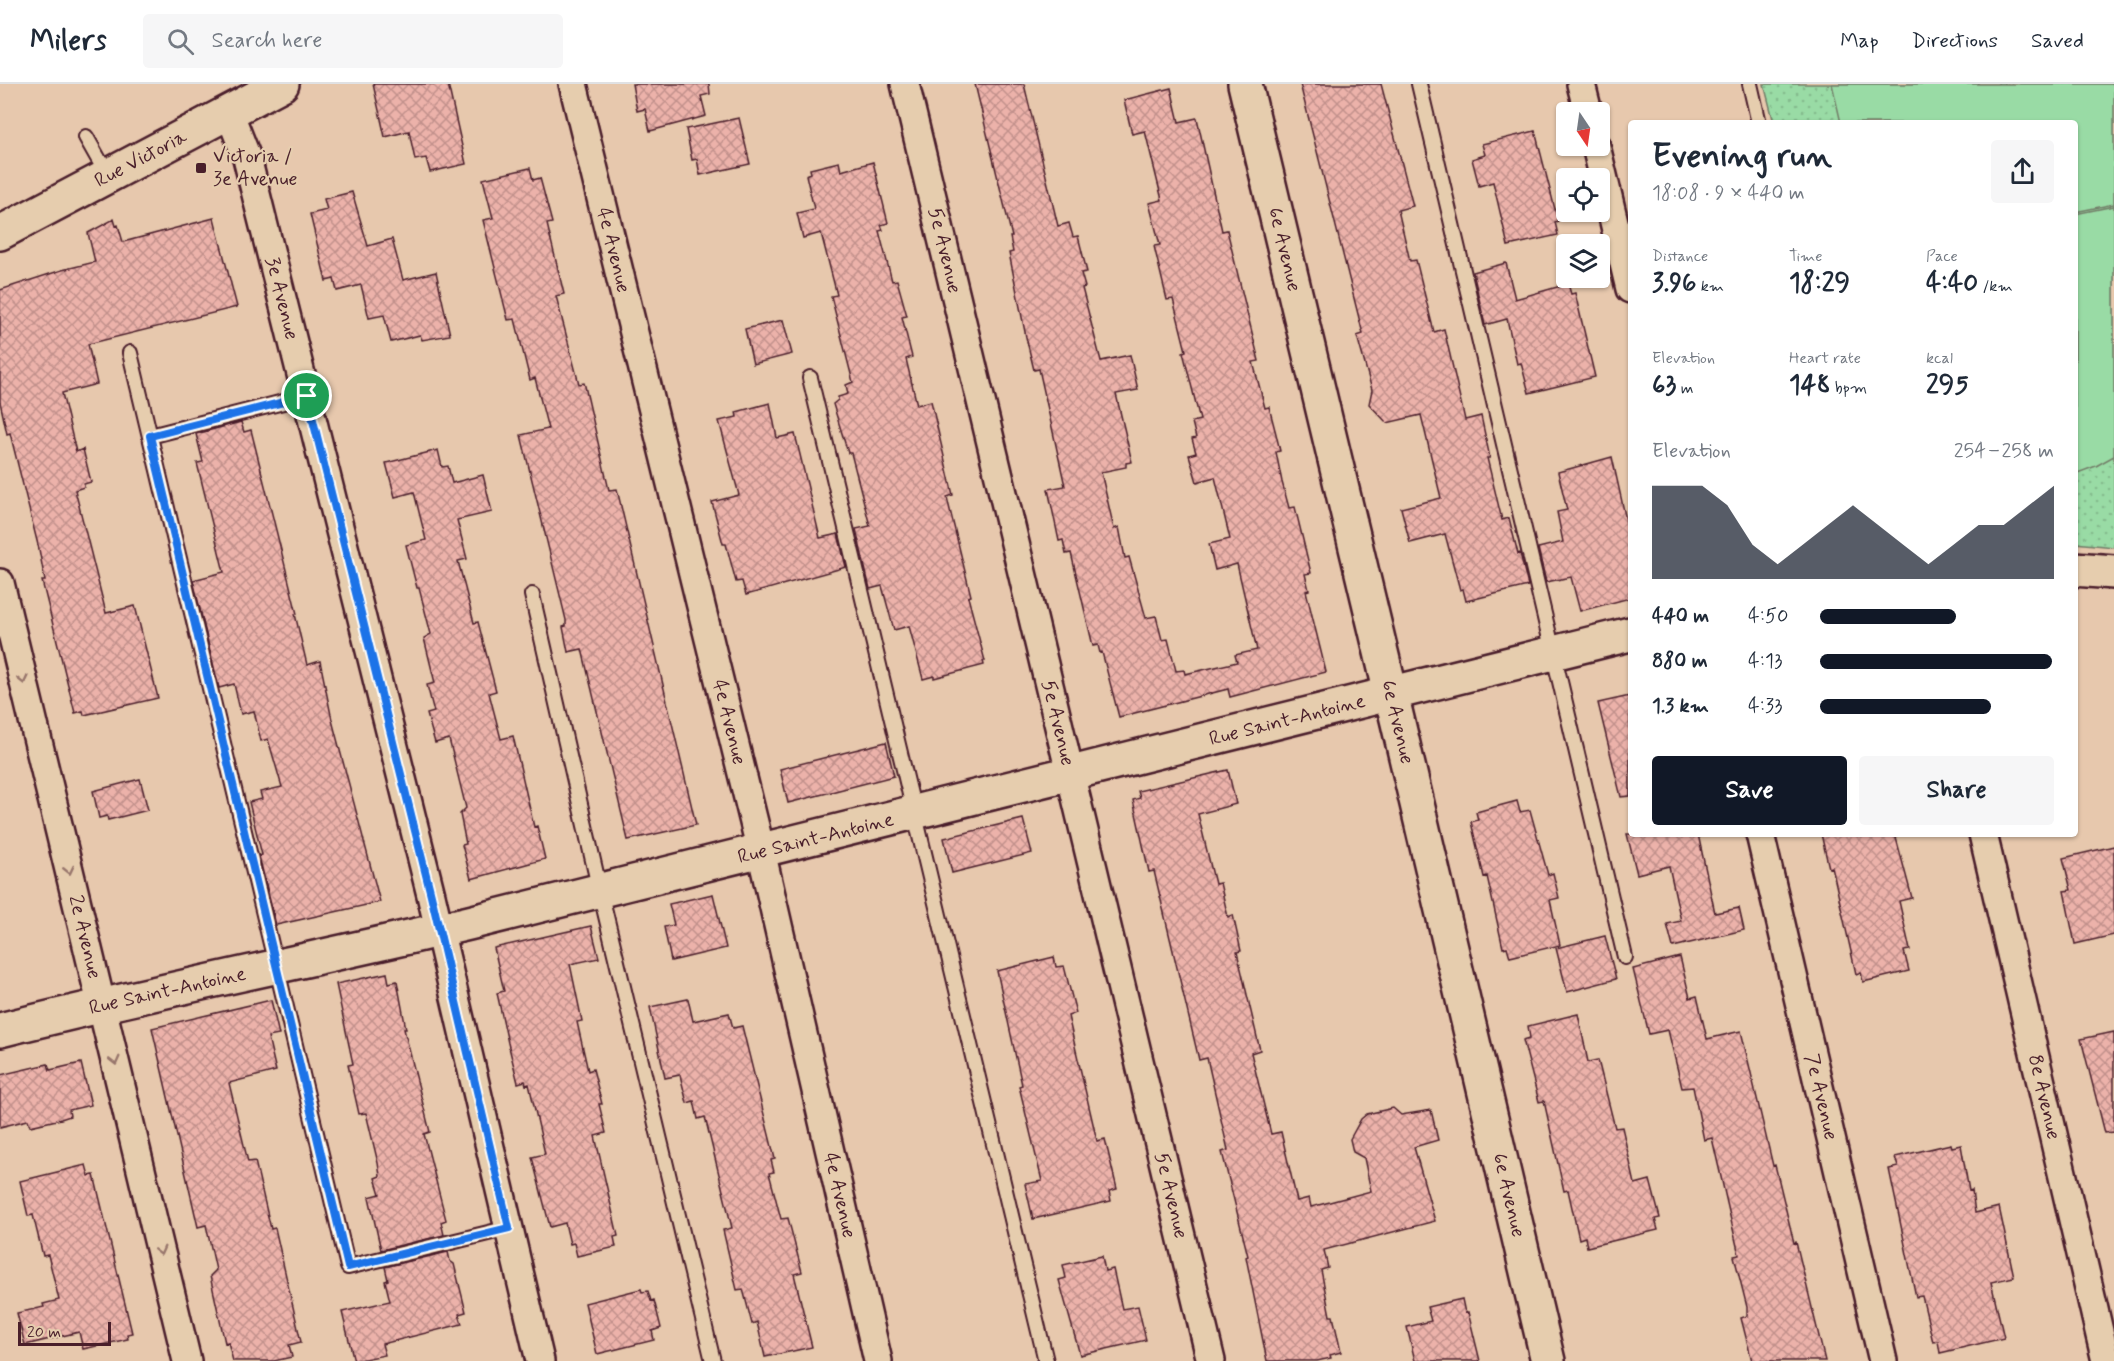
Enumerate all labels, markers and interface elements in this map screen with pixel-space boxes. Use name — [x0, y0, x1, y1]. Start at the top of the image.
search box — [143, 14, 563, 68]
text: Milers — [30, 23, 107, 60]
icon: search — [164, 25, 197, 58]
text: Search here — [212, 27, 322, 55]
text: Map — [1840, 27, 1879, 55]
text: Directions — [1912, 27, 1998, 55]
text: Saved — [2031, 27, 2084, 55]
north arrow — [1556, 102, 1610, 156]
map controls — [1556, 102, 1610, 288]
street label: Rue Victoria — [90, 123, 192, 194]
text: Evening run — [1652, 135, 1832, 179]
button: share — [1991, 140, 2054, 203]
place label: Victoria / 3e Avenue — [213, 143, 298, 193]
marker: Victoria / 3e Avenue — [194, 161, 208, 175]
button: locate — [1556, 168, 1610, 222]
text: 18:08 · 9 × 440 m — [1652, 180, 1805, 207]
street label: 6e Avenue — [1261, 204, 1308, 294]
street label: 4e Avenue — [590, 205, 637, 296]
street label: 5e Avenue — [922, 205, 968, 296]
button: layers — [1556, 234, 1610, 288]
text: Distance — [1652, 246, 1708, 267]
text: Time — [1789, 246, 1823, 267]
text: Pace — [1926, 246, 1958, 267]
street label: 3e Avenue — [259, 254, 305, 343]
text: 3.96 — [1652, 267, 1696, 301]
text: 18:29 — [1789, 267, 1850, 301]
text: 4:40 — [1926, 267, 1978, 301]
text: km — [1696, 276, 1724, 297]
text: /km — [1978, 276, 2013, 297]
text: Elevation — [1652, 348, 1715, 369]
text: Heart rate — [1789, 348, 1861, 369]
text: kcal — [1926, 348, 1953, 369]
text: 63 — [1652, 369, 1676, 403]
text: 148 — [1789, 369, 1830, 403]
text: 295 — [1926, 369, 1969, 403]
pin — [281, 370, 332, 421]
text: m — [1676, 378, 1693, 399]
text: bpm — [1830, 378, 1867, 399]
icon: arrive — [290, 379, 323, 412]
text: Elevation — [1652, 438, 1731, 465]
text: 254–258 m — [1954, 438, 2054, 465]
text: 440 m — [1652, 603, 1709, 630]
text: 4:50 — [1748, 603, 1788, 630]
text: 880 m — [1652, 648, 1708, 675]
text: 4:13 — [1748, 648, 1782, 675]
one-way arrow — [16, 675, 29, 685]
street label: 4e Avenue — [706, 677, 753, 768]
street label: 5e Avenue — [1035, 677, 1081, 769]
street label: 6e Avenue — [1375, 677, 1421, 767]
street label: Rue Saint-Antoine — [1206, 687, 1368, 753]
text: 1.3 km — [1652, 693, 1709, 720]
text: 4:33 — [1748, 693, 1782, 720]
button: Save — [1652, 756, 1847, 825]
button: Share — [1859, 756, 2054, 825]
street label: Rue Saint-Antoine — [735, 806, 897, 871]
one-way arrow — [62, 865, 75, 875]
street label: 2e Avenue — [62, 892, 108, 982]
street label: Rue Saint-Antoine — [86, 960, 249, 1022]
street label: 7e Avenue — [1798, 1051, 1844, 1143]
street label: 8e Avenue — [2021, 1052, 2067, 1142]
one-way arrow — [107, 1056, 120, 1066]
street label: 4e Avenue — [817, 1150, 863, 1241]
street label: 5e Avenue — [1148, 1150, 1195, 1241]
street label: 6e Avenue — [1486, 1150, 1532, 1240]
one-way arrow — [153, 1246, 166, 1256]
scale bar — [18, 1319, 111, 1346]
text: 20 m — [27, 1322, 61, 1343]

